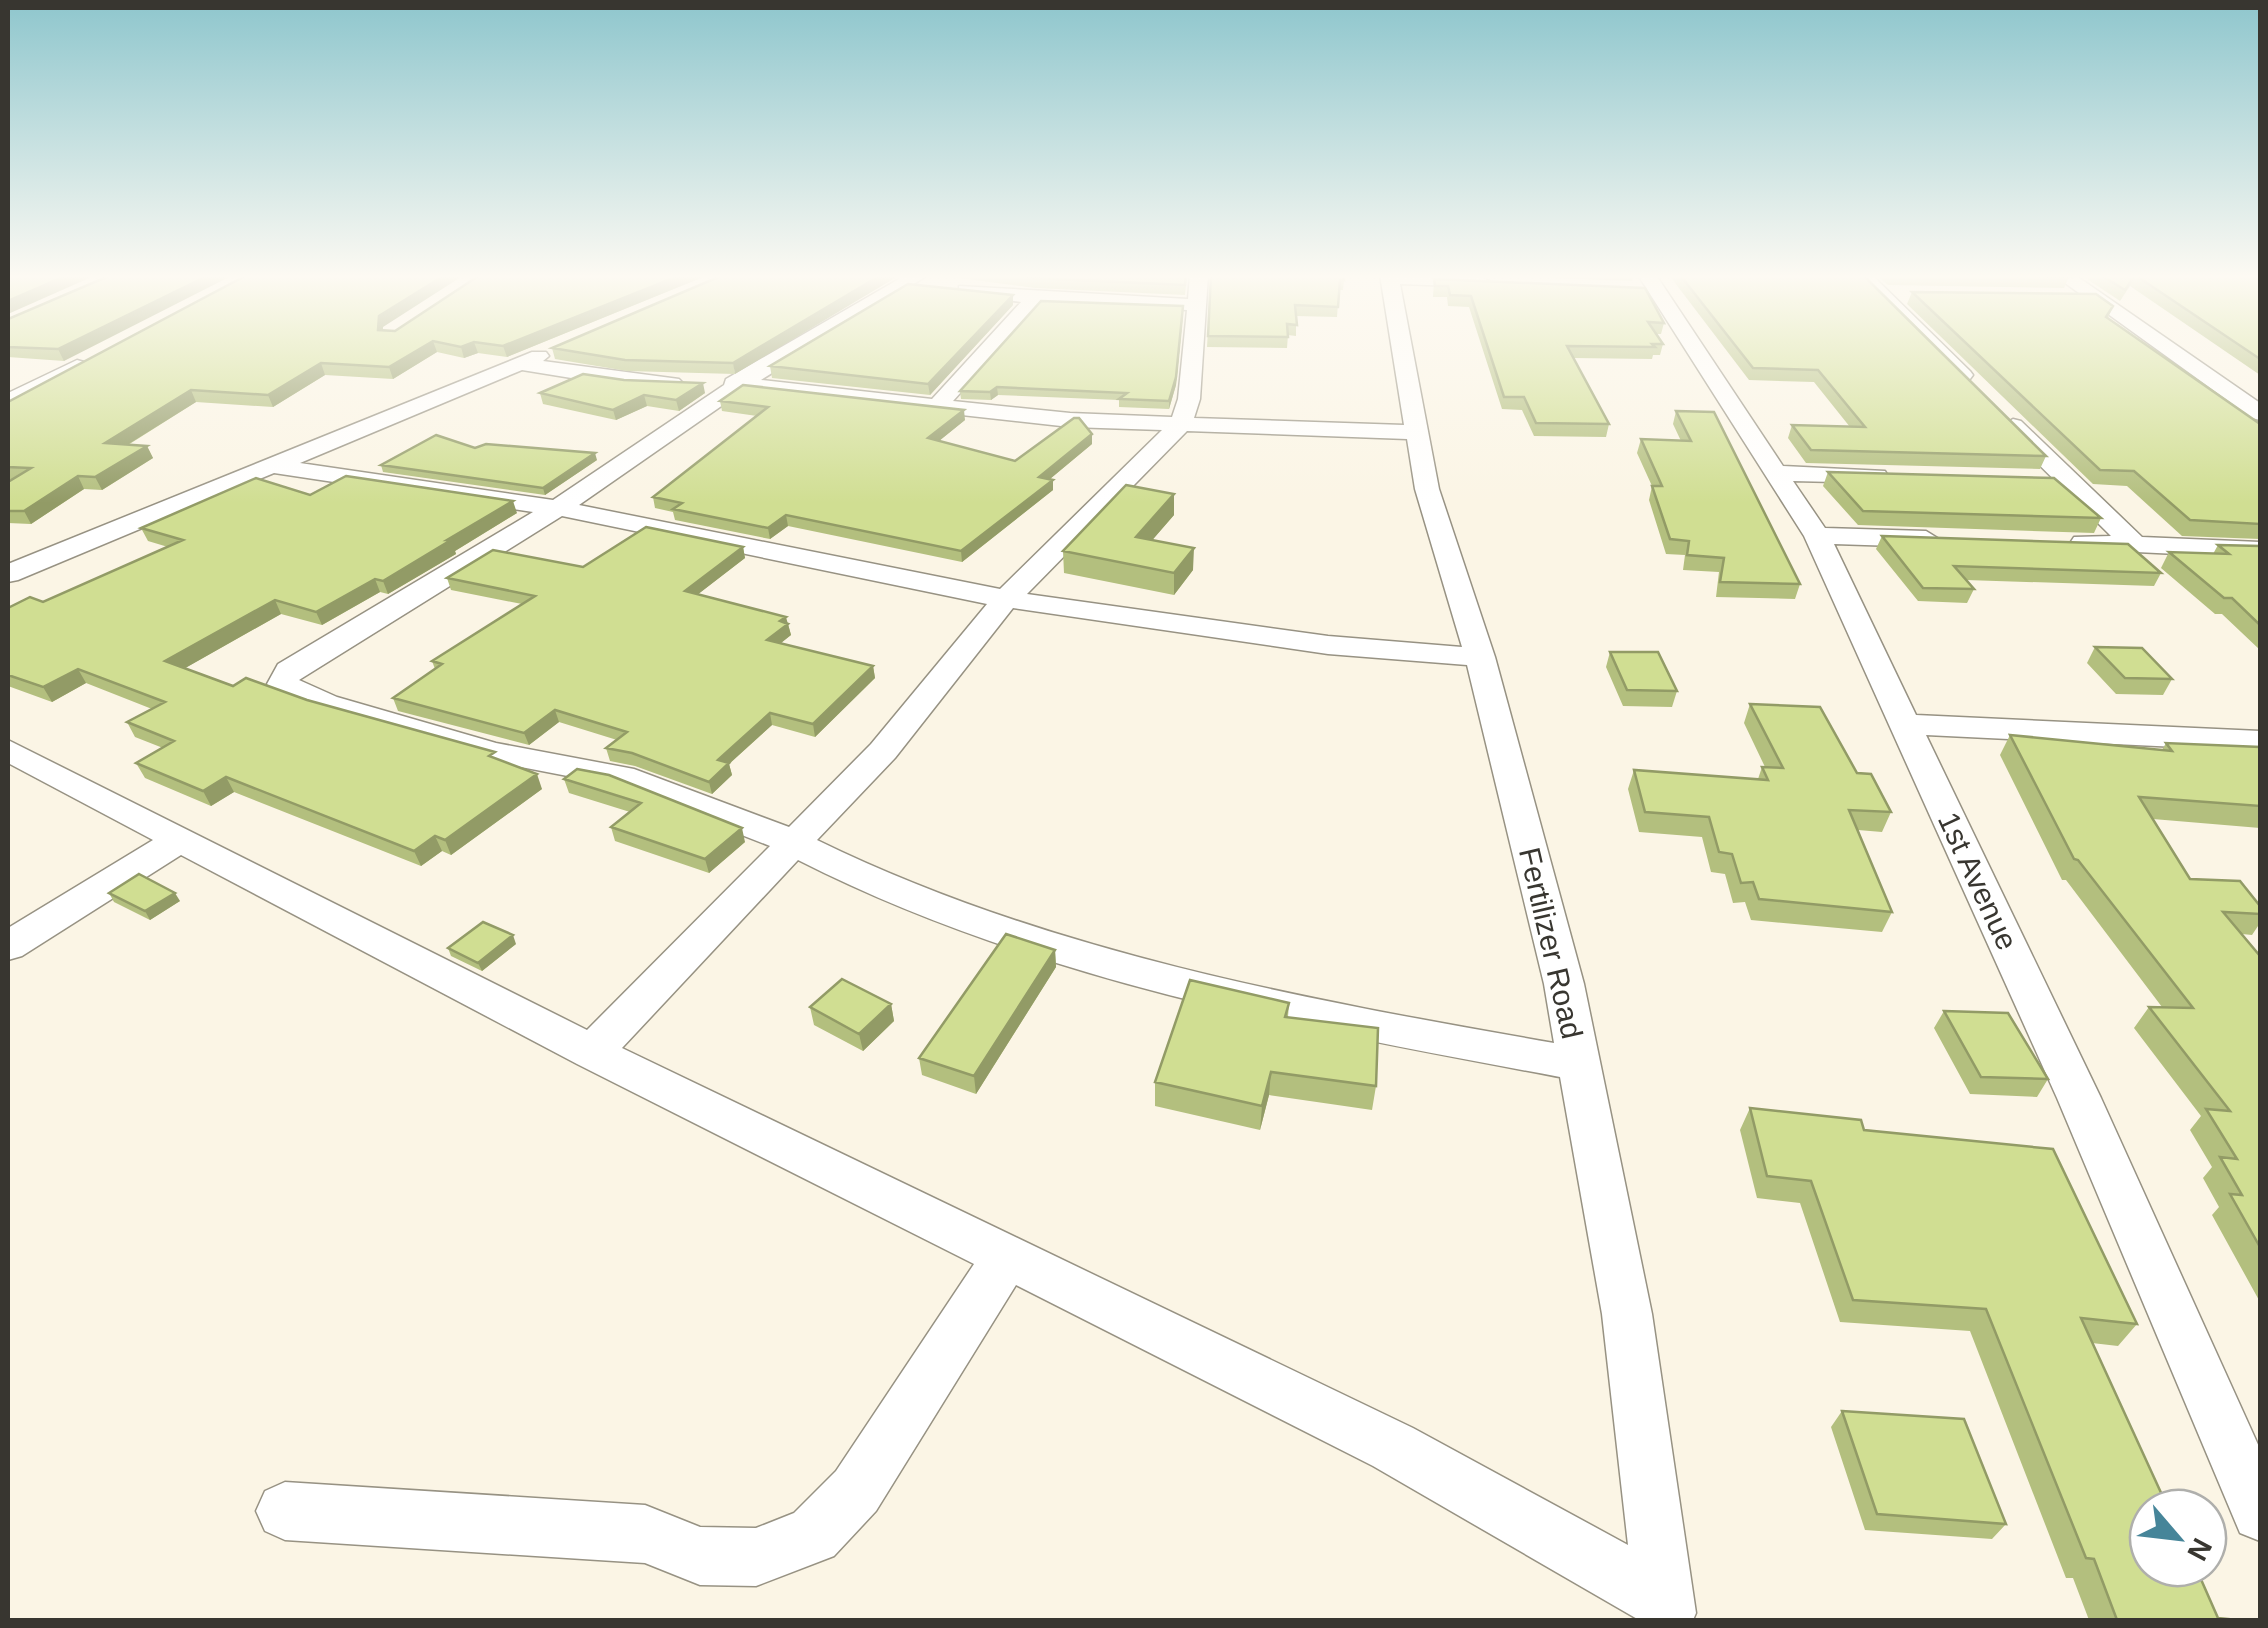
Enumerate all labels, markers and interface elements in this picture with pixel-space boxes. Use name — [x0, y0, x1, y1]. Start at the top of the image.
street label: 1st Avenue — [1932, 807, 2024, 955]
street label: Fertilizer Road — [1513, 844, 1589, 1042]
north arrow — [2128, 1488, 2228, 1588]
text: N — [2181, 1533, 2218, 1566]

